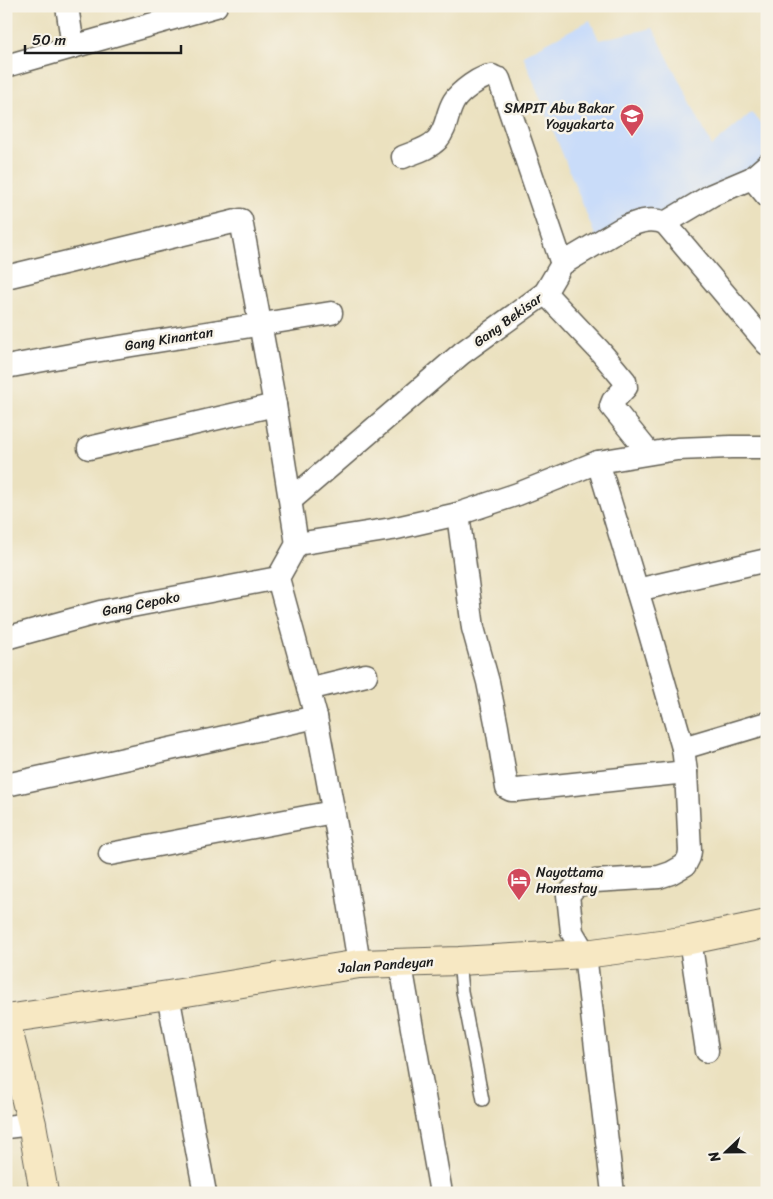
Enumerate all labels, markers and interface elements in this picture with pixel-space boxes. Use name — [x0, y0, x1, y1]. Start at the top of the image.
scale bar — [25, 22, 181, 54]
text: 50 m — [32, 27, 67, 53]
place label: SMPIT Abu Bakar Yogyakarta — [504, 96, 615, 137]
school or university icon: SMPIT Abu Bakar Yogyakarta — [619, 103, 645, 137]
street label: Gang Bekisar — [468, 285, 549, 354]
street label: Gang Kinantan — [123, 320, 215, 358]
street label: Gang Cepoko — [100, 584, 182, 624]
place label: Nayottama Homestay — [536, 860, 603, 901]
hotel icon: Nayottama Homestay — [506, 867, 532, 901]
street label: Jalan Pandeyan — [337, 949, 435, 981]
north arrow — [700, 1126, 750, 1176]
text: N — [701, 1147, 728, 1167]

